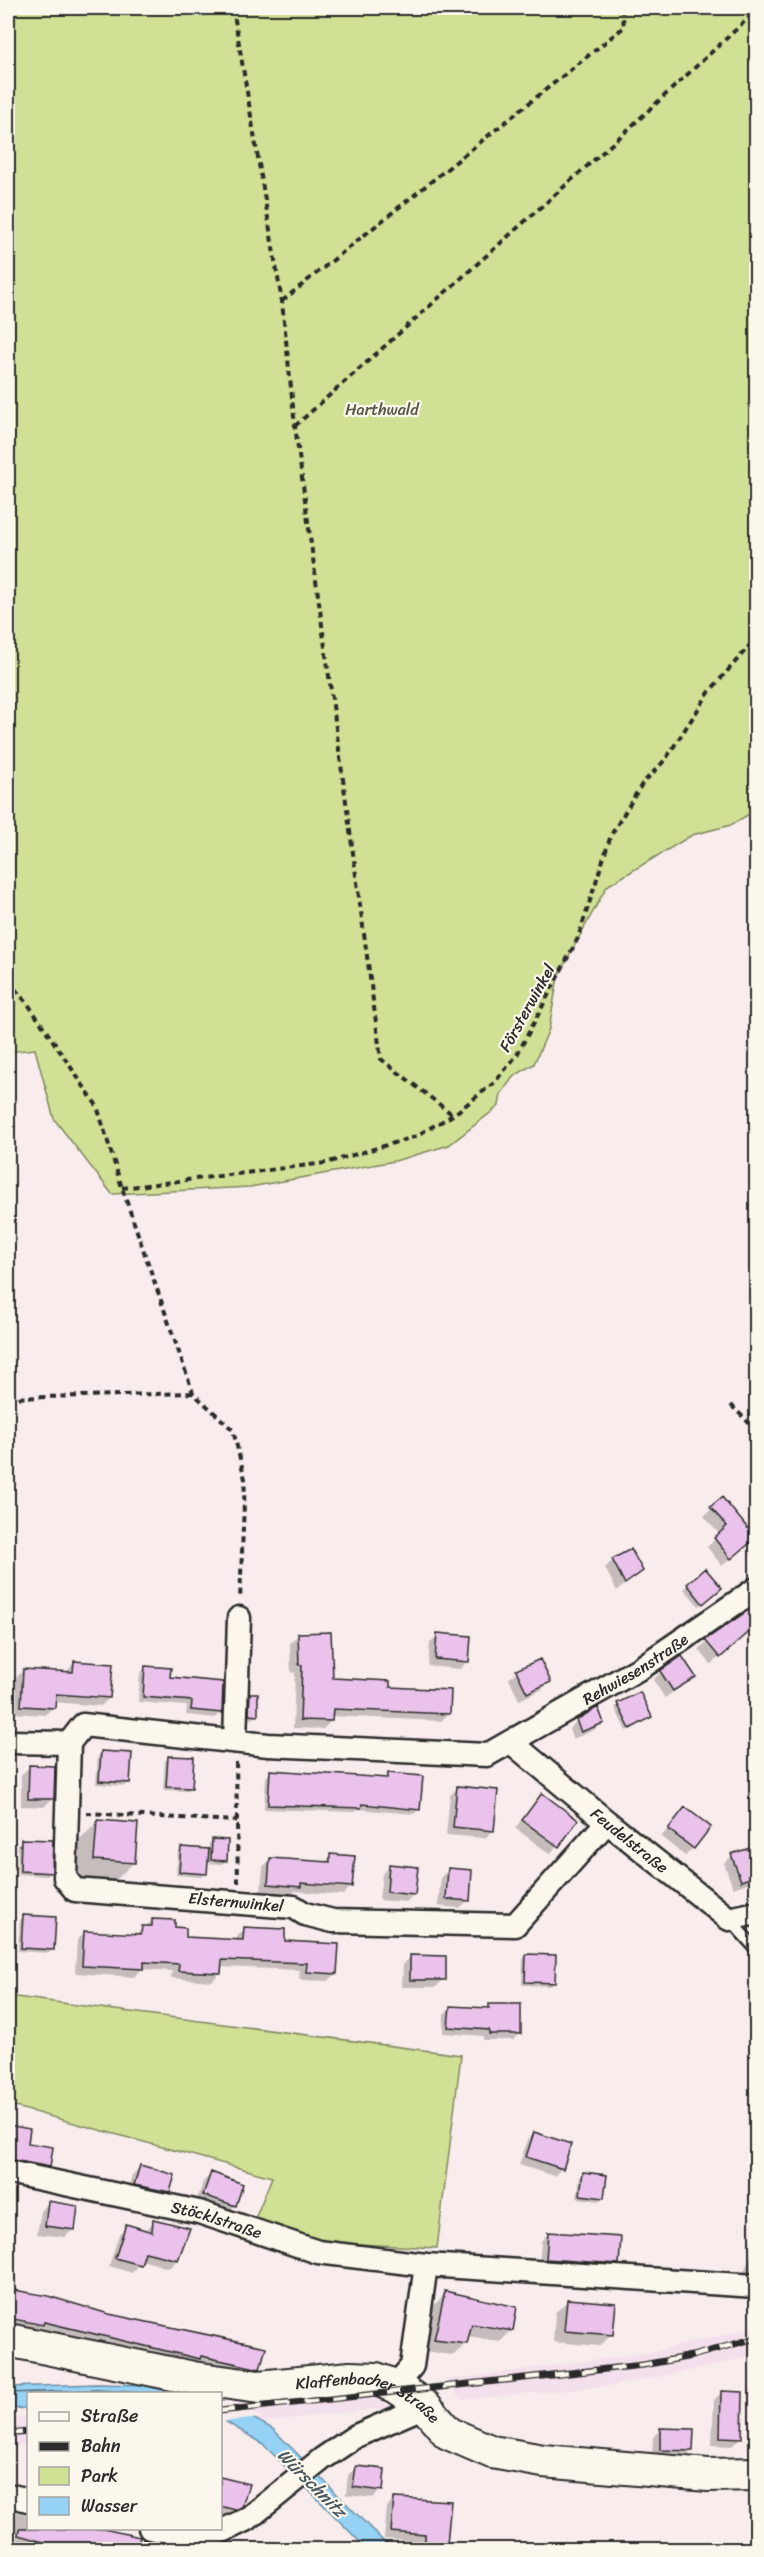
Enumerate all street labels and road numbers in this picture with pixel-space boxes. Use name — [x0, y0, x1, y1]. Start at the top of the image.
street label: Försterwinkel — [491, 958, 563, 1057]
street label: Rehwiesenstraße — [577, 1625, 694, 1713]
street label: Feudelstraße — [584, 1799, 675, 1881]
street label: Elsternwinkel — [187, 1883, 285, 1921]
street label: Stöcklstraße — [168, 2192, 266, 2247]
street label: Klaffenbacher Straße — [294, 2363, 448, 2430]

